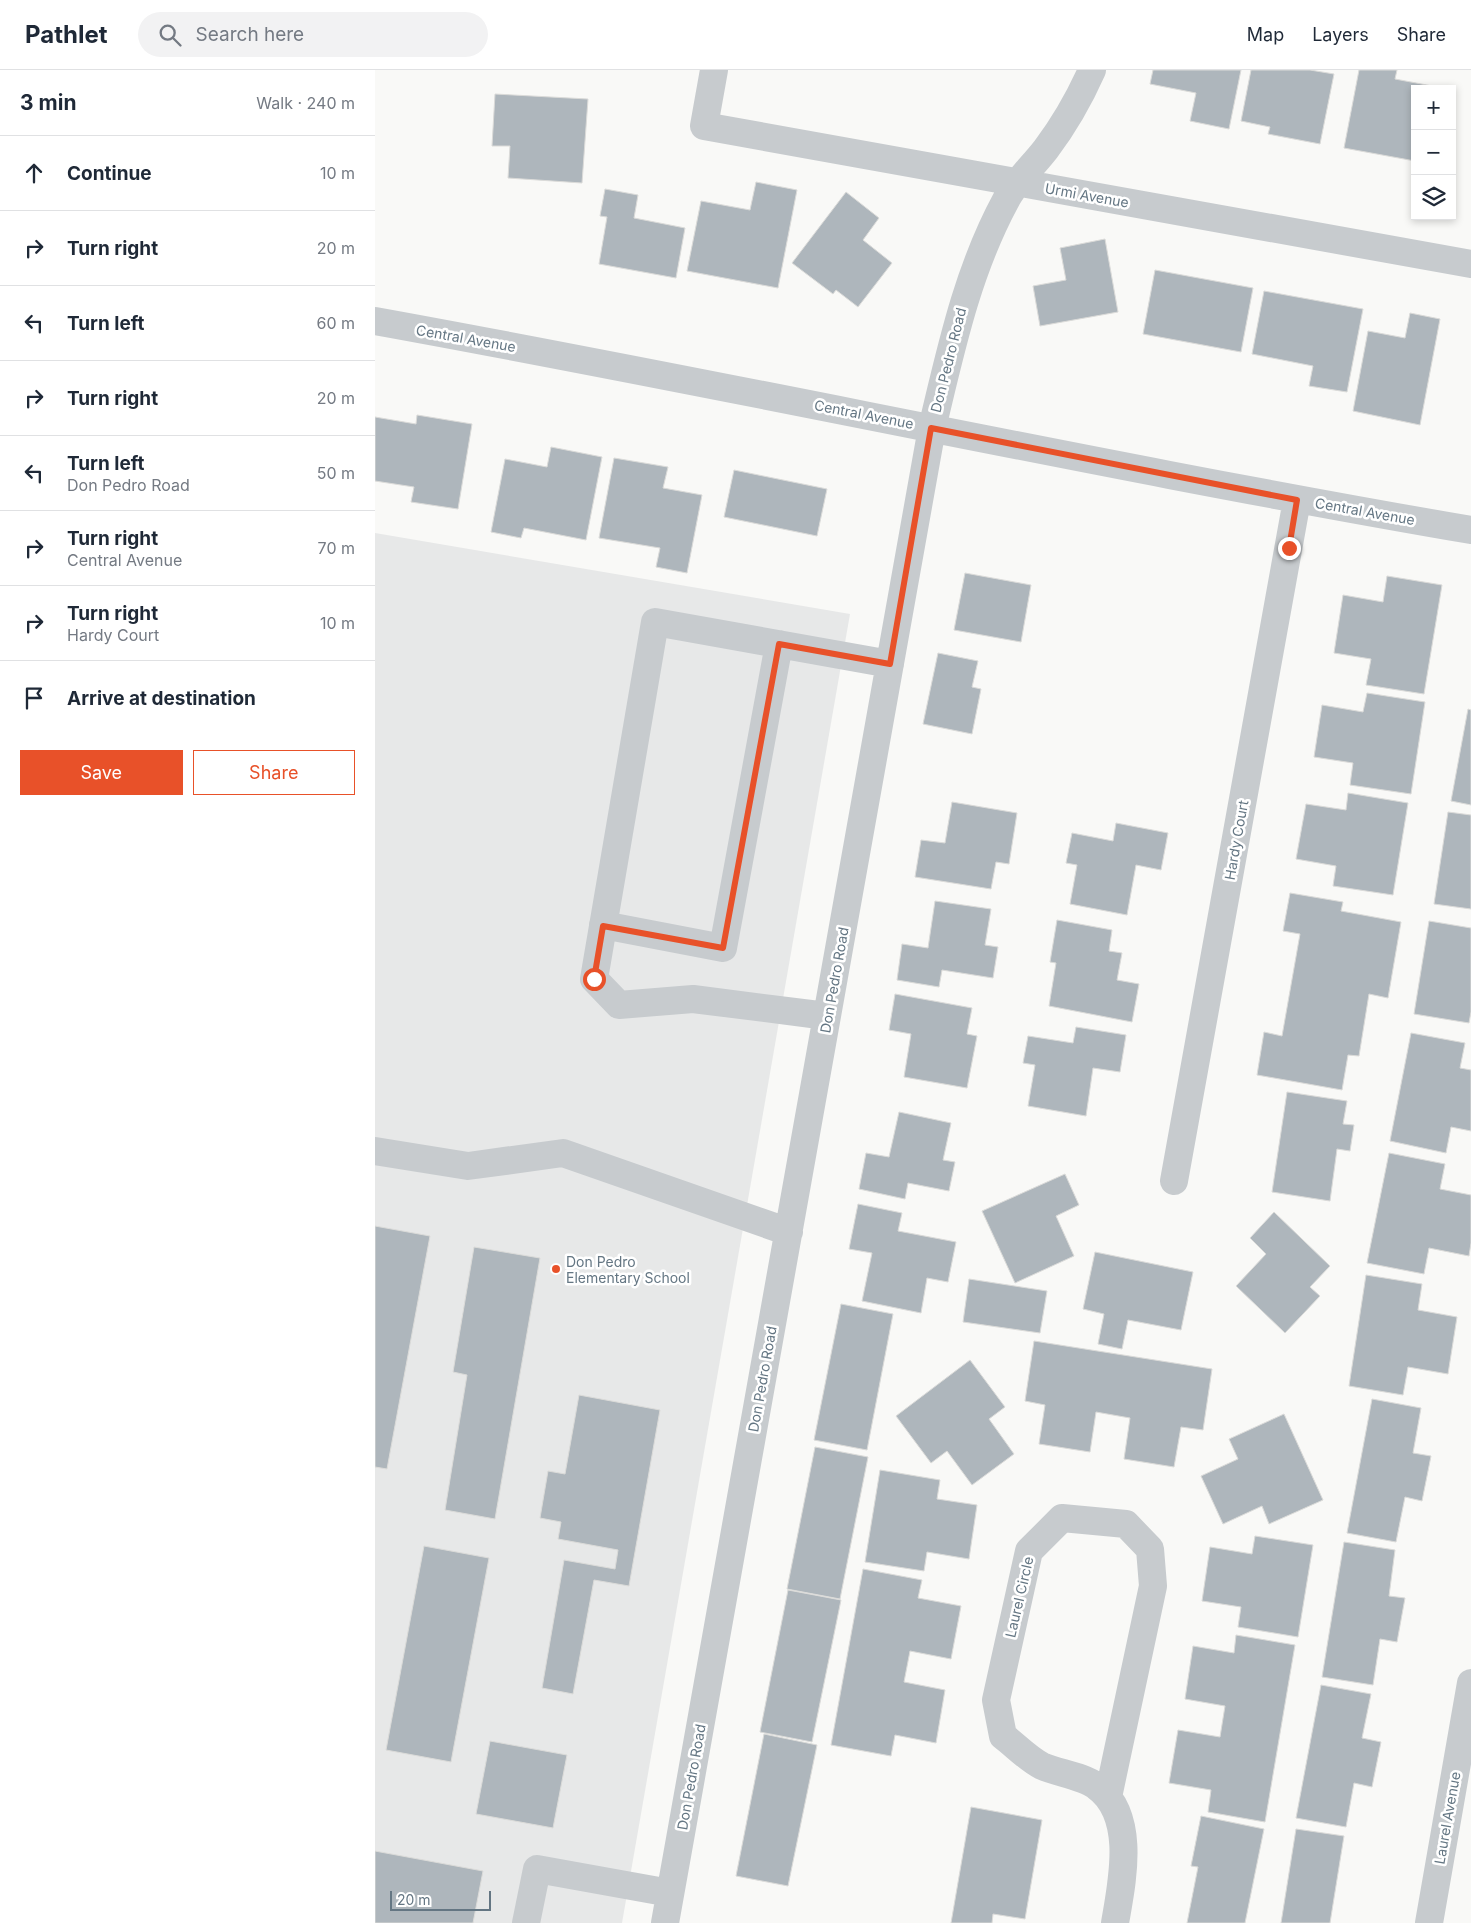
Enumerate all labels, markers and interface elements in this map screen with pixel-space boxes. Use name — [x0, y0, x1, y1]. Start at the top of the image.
search box — [138, 12, 488, 57]
text: Pathlet — [25, 20, 108, 49]
icon: search — [156, 21, 184, 49]
text: Search here — [196, 23, 304, 46]
text: Map — [1247, 24, 1284, 45]
text: Layers — [1312, 24, 1369, 45]
text: Share — [1397, 24, 1446, 45]
map controls — [1411, 85, 1456, 220]
button: + — [1411, 85, 1456, 130]
text: 3 min — [20, 90, 76, 115]
text: Walk · 240 m — [256, 93, 355, 113]
button: − — [1411, 130, 1456, 175]
icon: ahead — [20, 159, 48, 187]
text: Continue — [67, 162, 152, 185]
text: 10 m — [320, 163, 355, 183]
button: layers — [1411, 175, 1456, 220]
street label: Urmi Avenue — [1044, 179, 1130, 211]
icon: right — [20, 234, 48, 262]
text: Turn right — [67, 237, 158, 260]
text: 20 m — [317, 238, 355, 258]
street label: Don Pedro Road — [927, 306, 969, 414]
icon: left — [20, 309, 48, 337]
text: Turn left — [67, 312, 145, 335]
text: 60 m — [316, 313, 355, 333]
street label: Central Avenue — [415, 321, 517, 355]
icon: right — [20, 384, 48, 412]
text: Turn right — [67, 387, 158, 410]
text: 20 m — [317, 388, 355, 408]
street label: Central Avenue — [813, 396, 915, 432]
text: Turn left — [67, 452, 145, 475]
icon: left — [20, 459, 48, 487]
text: 50 m — [317, 463, 355, 483]
text: Don Pedro Road — [67, 475, 190, 495]
street label: Central Avenue — [1314, 494, 1416, 528]
text: Turn right — [67, 527, 158, 550]
icon: right — [20, 534, 48, 562]
route end — [1278, 537, 1301, 560]
text: 70 m — [318, 538, 355, 558]
text: Central Avenue — [67, 550, 182, 570]
text: Turn right — [67, 602, 158, 625]
icon: right — [20, 609, 48, 637]
text: 10 m — [320, 613, 355, 633]
text: Hardy Court — [67, 625, 159, 645]
icon: arrive — [20, 684, 48, 712]
text: Arrive at destination — [67, 687, 256, 710]
button: Save — [20, 750, 183, 795]
button: Share — [193, 750, 355, 795]
street label: Hardy Court — [1221, 798, 1251, 881]
street label: Don Pedro Road — [816, 926, 852, 1034]
route start — [583, 968, 606, 991]
place label: Don Pedro Elementary School — [566, 1253, 690, 1286]
marker: Don Pedro Elementary School — [550, 1263, 562, 1275]
street label: Don Pedro Road — [744, 1325, 780, 1433]
street label: Laurel Circle — [1001, 1555, 1037, 1639]
street label: Don Pedro Road — [673, 1723, 709, 1831]
street label: Laurel Avenue — [1430, 1770, 1464, 1866]
scale bar — [390, 1888, 491, 1911]
text: 20 m — [397, 1891, 431, 1908]

